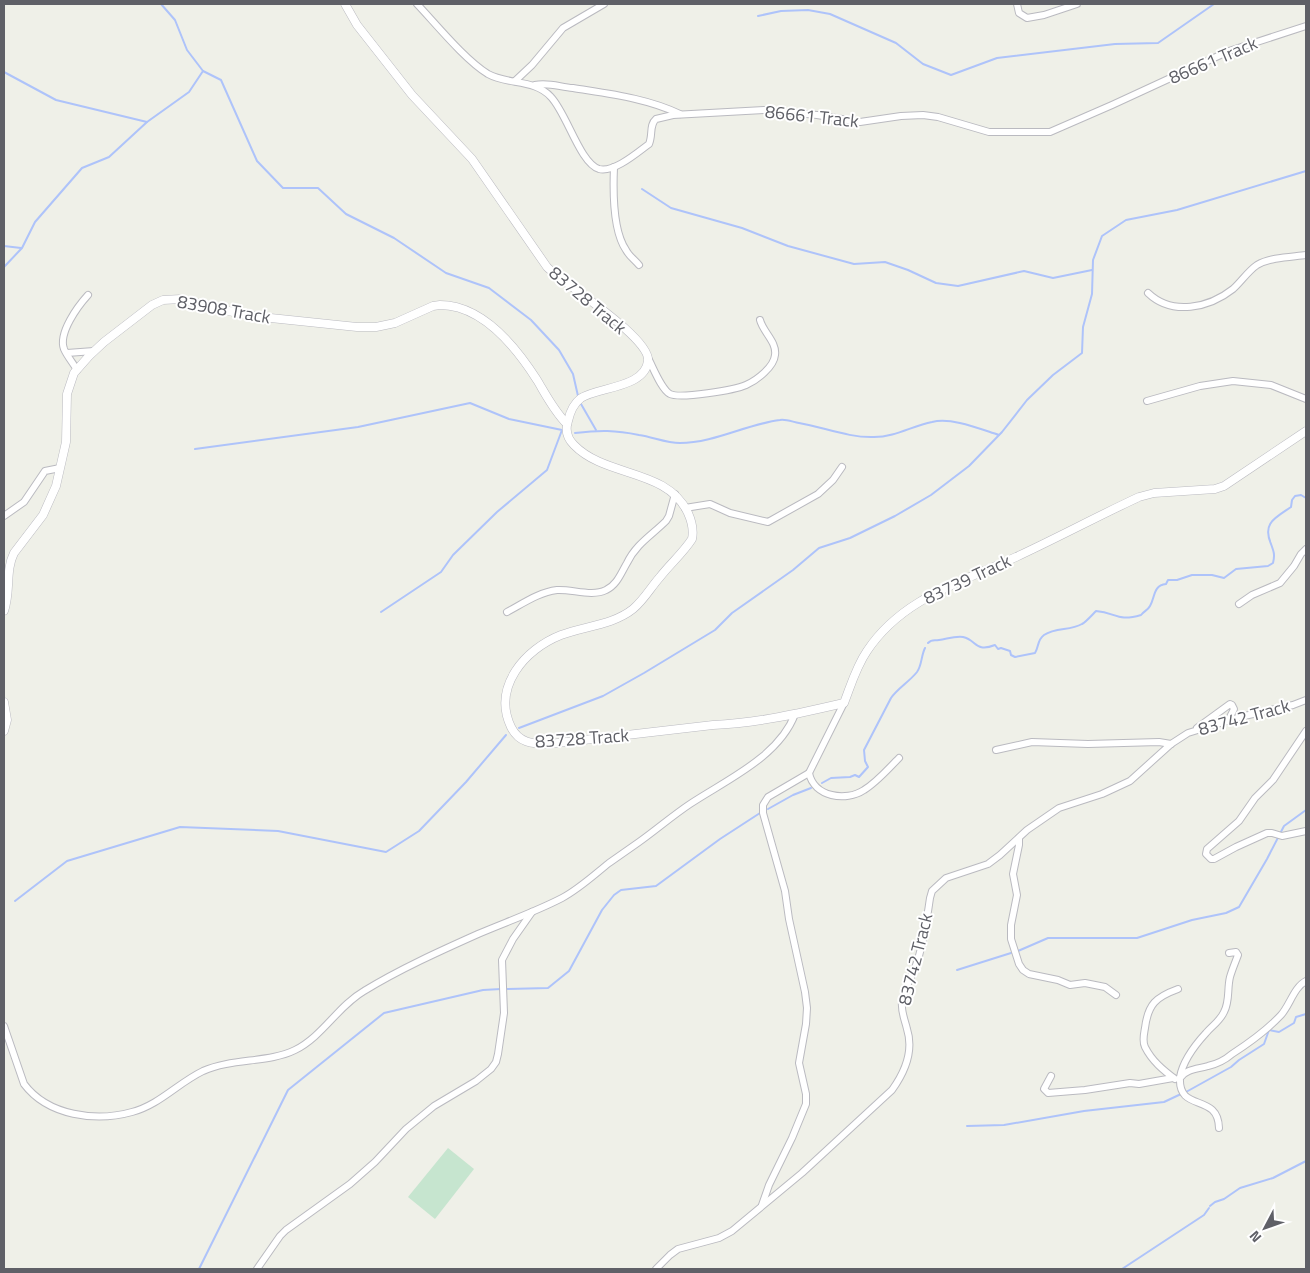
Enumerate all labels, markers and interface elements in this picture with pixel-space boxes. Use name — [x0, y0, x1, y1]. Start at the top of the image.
street label: 86661 Track — [1164, 29, 1262, 91]
street label: 86661 Track — [764, 98, 861, 134]
street label: 83728 Track — [543, 259, 633, 341]
street label: 83908 Track — [175, 288, 273, 331]
street label: 83739 Track — [919, 547, 1016, 611]
street label: 83742 Track — [1195, 692, 1293, 742]
street label: 83728 Track — [534, 721, 630, 755]
street label: 83742 Track — [891, 910, 940, 1008]
north arrow — [1240, 1203, 1290, 1253]
text: N — [1244, 1226, 1266, 1247]

